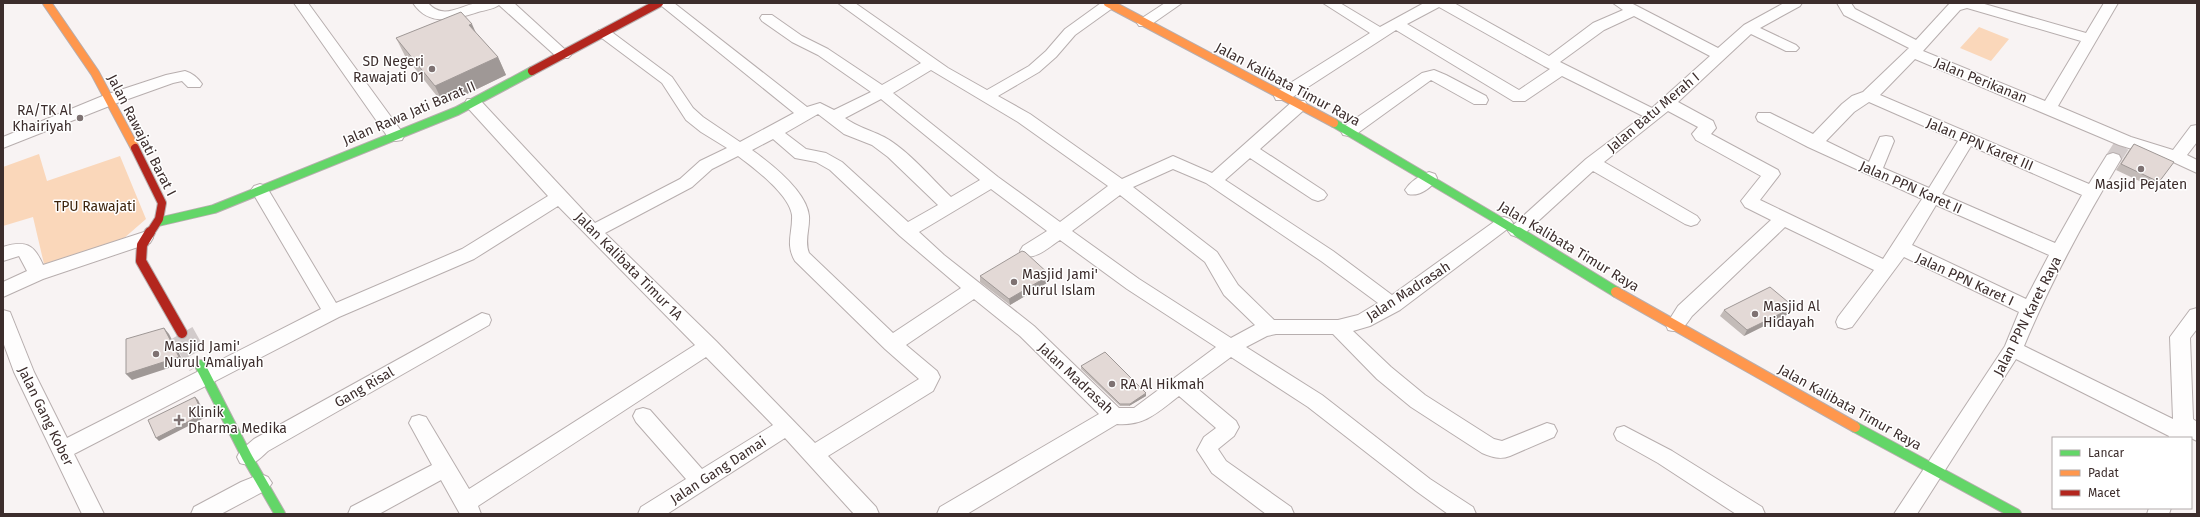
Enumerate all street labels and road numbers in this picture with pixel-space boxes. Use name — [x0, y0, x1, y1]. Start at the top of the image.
street label: Jalan Kalibata Timur Raya — [1212, 39, 1363, 130]
street label: Jalan Perikanan — [1932, 54, 2030, 107]
street label: Jalan Batu Merah I — [1604, 69, 1703, 156]
street label: Jalan Rawajati Barat I — [103, 72, 180, 199]
street label: Jalan Rawa Jati Barat II — [340, 78, 478, 149]
street label: Jalan PPN Karet III — [1924, 114, 2036, 175]
street label: Jalan PPN Karet II — [1857, 157, 1965, 218]
street label: Jalan Kalibata Timur Raya — [1495, 198, 1642, 295]
street label: Jalan Kalibata Timur 1A — [571, 209, 686, 324]
street label: Jalan PPN Karet I — [1913, 249, 2016, 310]
street label: Jalan PPN Karet Raya — [1990, 254, 2065, 379]
street label: Jalan Madrasah — [1363, 258, 1453, 325]
street label: Jalan Madrasah — [1034, 339, 1117, 418]
street label: Jalan Kalibata Timur Raya — [1775, 361, 1925, 454]
street label: Jalan Gang Kober — [14, 364, 77, 469]
street label: Gang Risal — [331, 364, 397, 411]
street label: Jalan Gang Damai — [667, 433, 769, 508]

